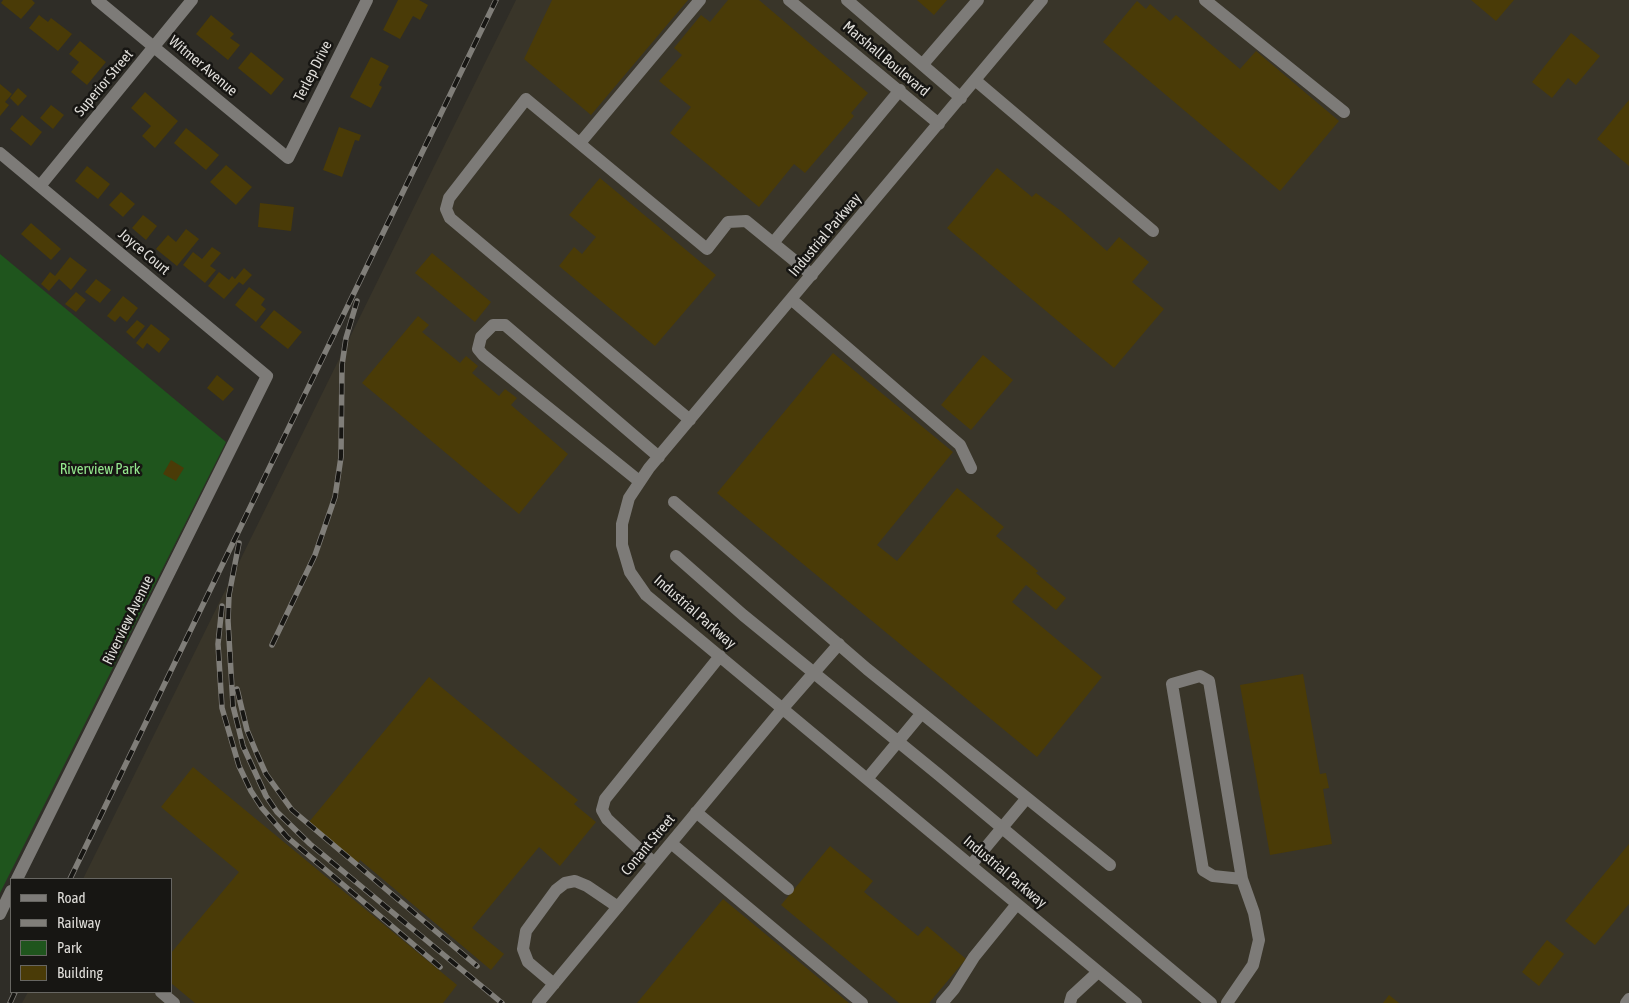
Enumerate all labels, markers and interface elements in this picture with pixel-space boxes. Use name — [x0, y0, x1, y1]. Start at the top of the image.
street label: Marshall Boulevard — [839, 18, 933, 100]
street label: Witmer Avenue — [165, 32, 241, 100]
street label: Terlep Drive — [290, 38, 336, 104]
street label: Superior Street — [71, 46, 137, 120]
street label: Industrial Parkway — [785, 190, 865, 280]
street label: Joyce Court — [115, 225, 173, 279]
park label: Riverview Park — [60, 460, 140, 478]
street label: Industrial Parkway — [650, 571, 740, 653]
street label: Riverview Avenue — [99, 572, 157, 668]
street label: Conant Street — [617, 811, 679, 879]
street label: Industrial Parkway — [960, 832, 1050, 912]
legend — [10, 878, 172, 993]
text: Road — [57, 889, 86, 906]
text: Railway — [57, 914, 101, 931]
text: Park — [57, 939, 82, 956]
text: Building — [57, 964, 103, 981]

